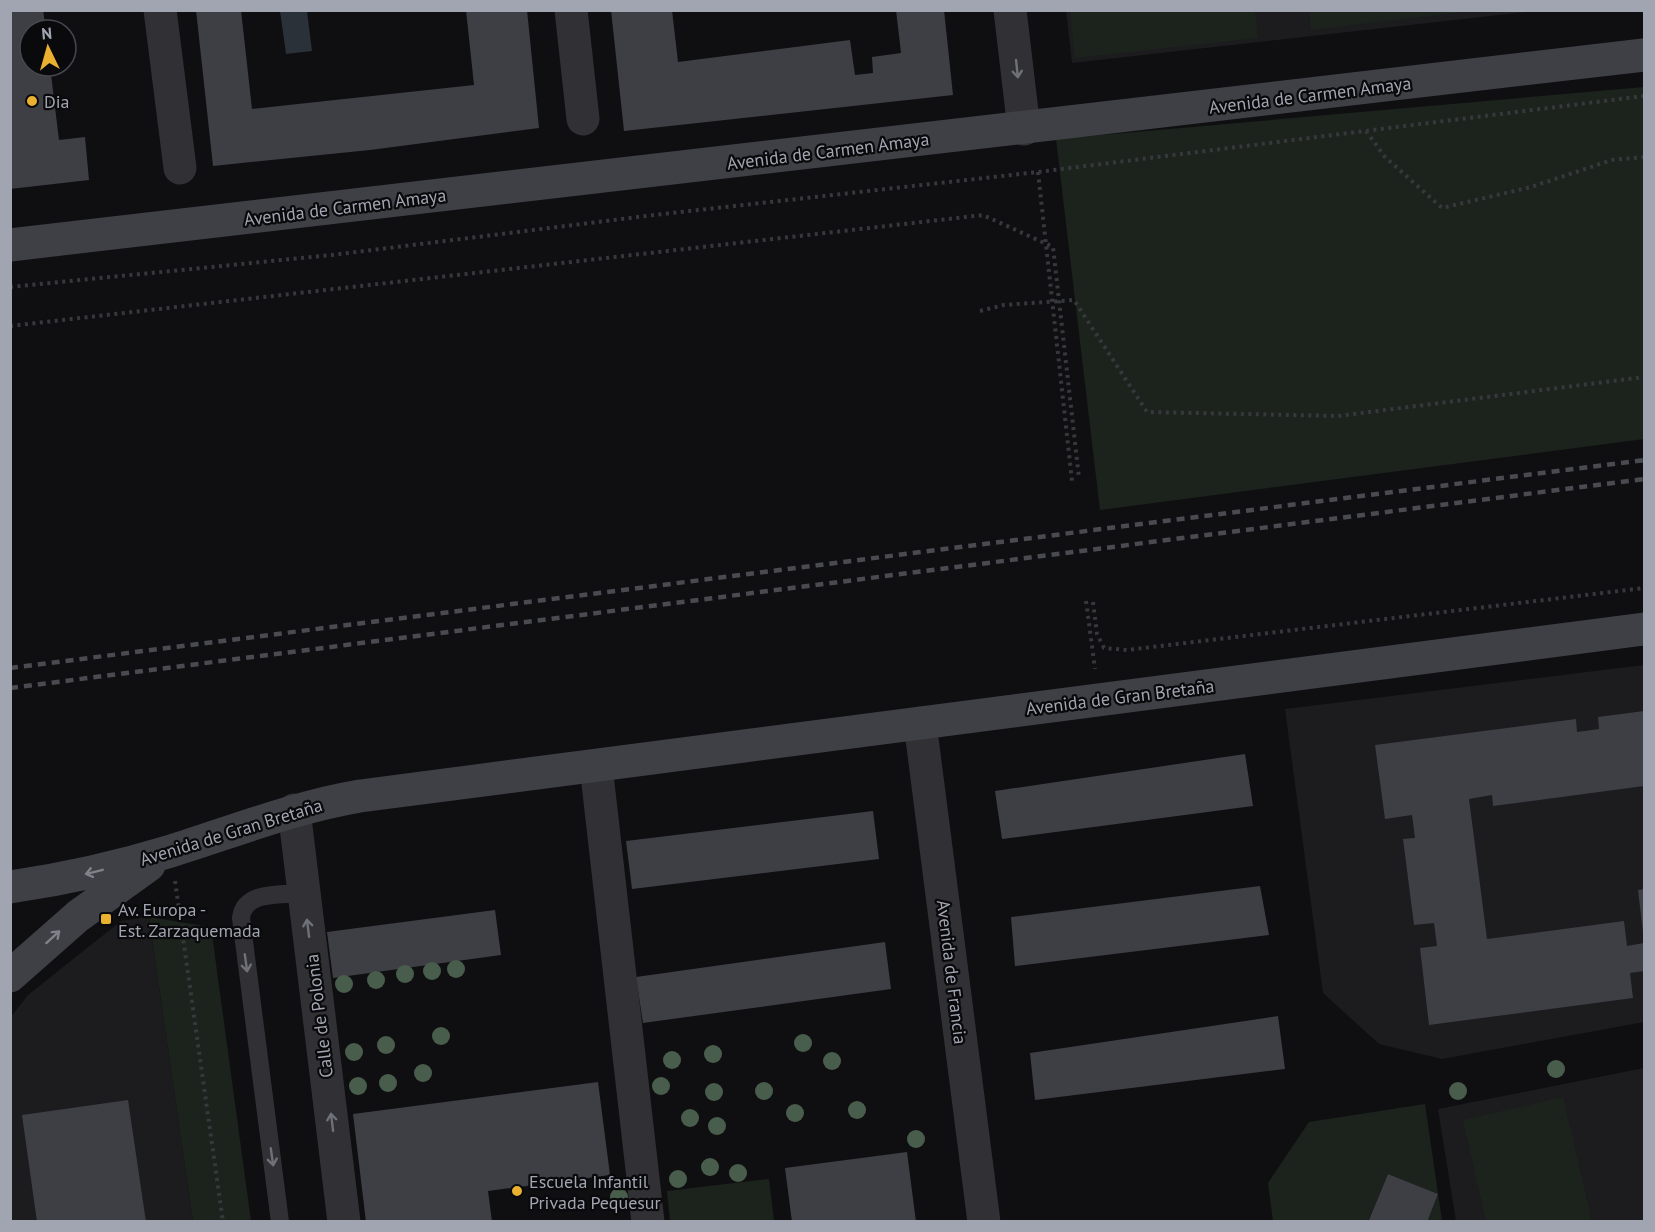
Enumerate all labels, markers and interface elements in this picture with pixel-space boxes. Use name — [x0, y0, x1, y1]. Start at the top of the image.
north arrow — [18, 18, 78, 78]
text: N — [41, 23, 53, 43]
one-way arrow — [1012, 58, 1023, 78]
street label: Avenida de Carmen Amaya — [1208, 71, 1412, 119]
place label: Dia — [44, 90, 70, 113]
marker: Dia — [25, 94, 39, 108]
street label: Avenida de Carmen Amaya — [726, 127, 930, 175]
street label: Avenida de Carmen Amaya — [243, 183, 447, 231]
street label: Avenida de Gran Bretaña — [1025, 674, 1215, 720]
street label: Avenida de Gran Bretaña — [137, 793, 325, 871]
one-way arrow — [85, 866, 104, 878]
place label: Av. Europa - Est. Zarzaquemada — [118, 898, 261, 942]
street label: Avenida de Francia — [932, 898, 972, 1046]
marker: Av. Europa - Est. Zarzaquemada — [99, 912, 113, 926]
one-way arrow — [302, 919, 313, 939]
one-way arrow — [46, 929, 61, 944]
one-way arrow — [240, 953, 251, 973]
street label: Calle de Polonia — [300, 953, 338, 1079]
one-way arrow — [326, 1112, 337, 1132]
one-way arrow — [266, 1146, 277, 1166]
place label: Escuela Infantil Privada Pequesur — [529, 1170, 661, 1214]
marker: Escuela Infantil Privada Pequesur — [510, 1184, 524, 1198]

